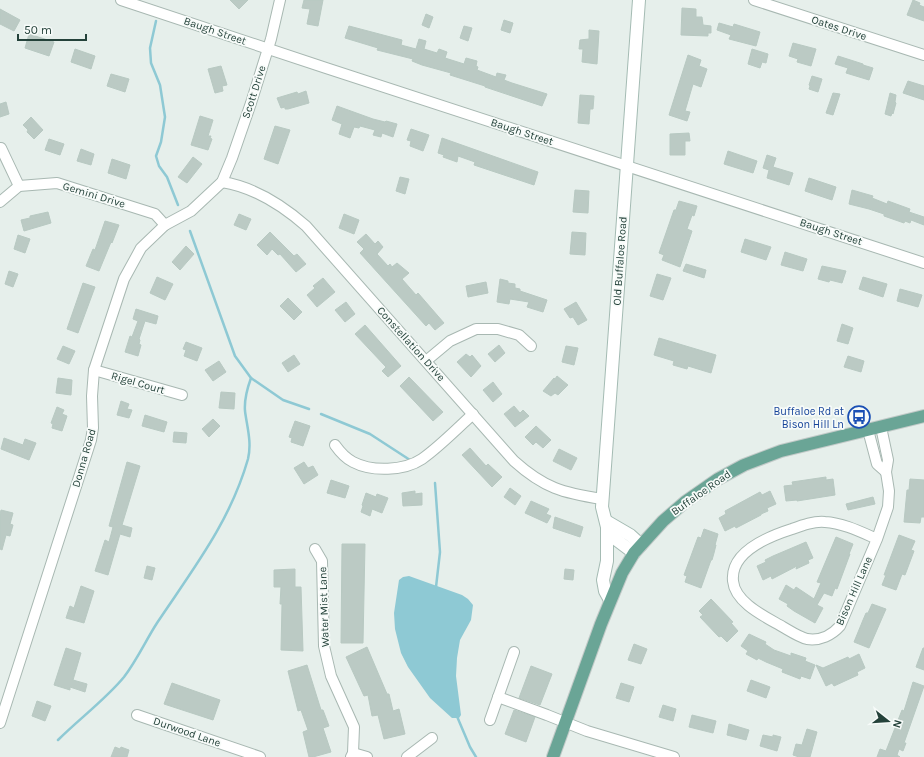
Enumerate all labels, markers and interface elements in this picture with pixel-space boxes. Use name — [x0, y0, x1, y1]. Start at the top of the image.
street label: Oates Drive — [810, 13, 868, 43]
street label: Baugh Street — [182, 14, 248, 48]
scale bar — [18, 16, 86, 42]
text: 50 m — [24, 23, 52, 37]
street label: Scott Drive — [239, 64, 269, 120]
street label: Baugh Street — [489, 116, 555, 148]
street label: Gemini Drive — [61, 179, 127, 211]
street label: Old Buffaloe Road — [610, 216, 630, 306]
street label: Baugh Street — [798, 216, 864, 248]
street label: Constellation Drive — [374, 304, 448, 384]
street label: Rigel Court — [110, 369, 166, 397]
bus stop icon: Buffaloe Rd at Bison Hill Ln — [846, 404, 872, 430]
place label: Buffaloe Rd at Bison Hill Ln — [774, 405, 844, 431]
street label: Donna Road — [69, 427, 99, 489]
street label: Buffaloe Road — [669, 468, 733, 518]
street label: Bison Hill Lane — [833, 554, 875, 627]
street label: Water Mist Lane — [316, 566, 332, 647]
north arrow — [868, 701, 908, 741]
street label: Durwood Lane — [152, 714, 223, 750]
text: N — [890, 718, 904, 729]

